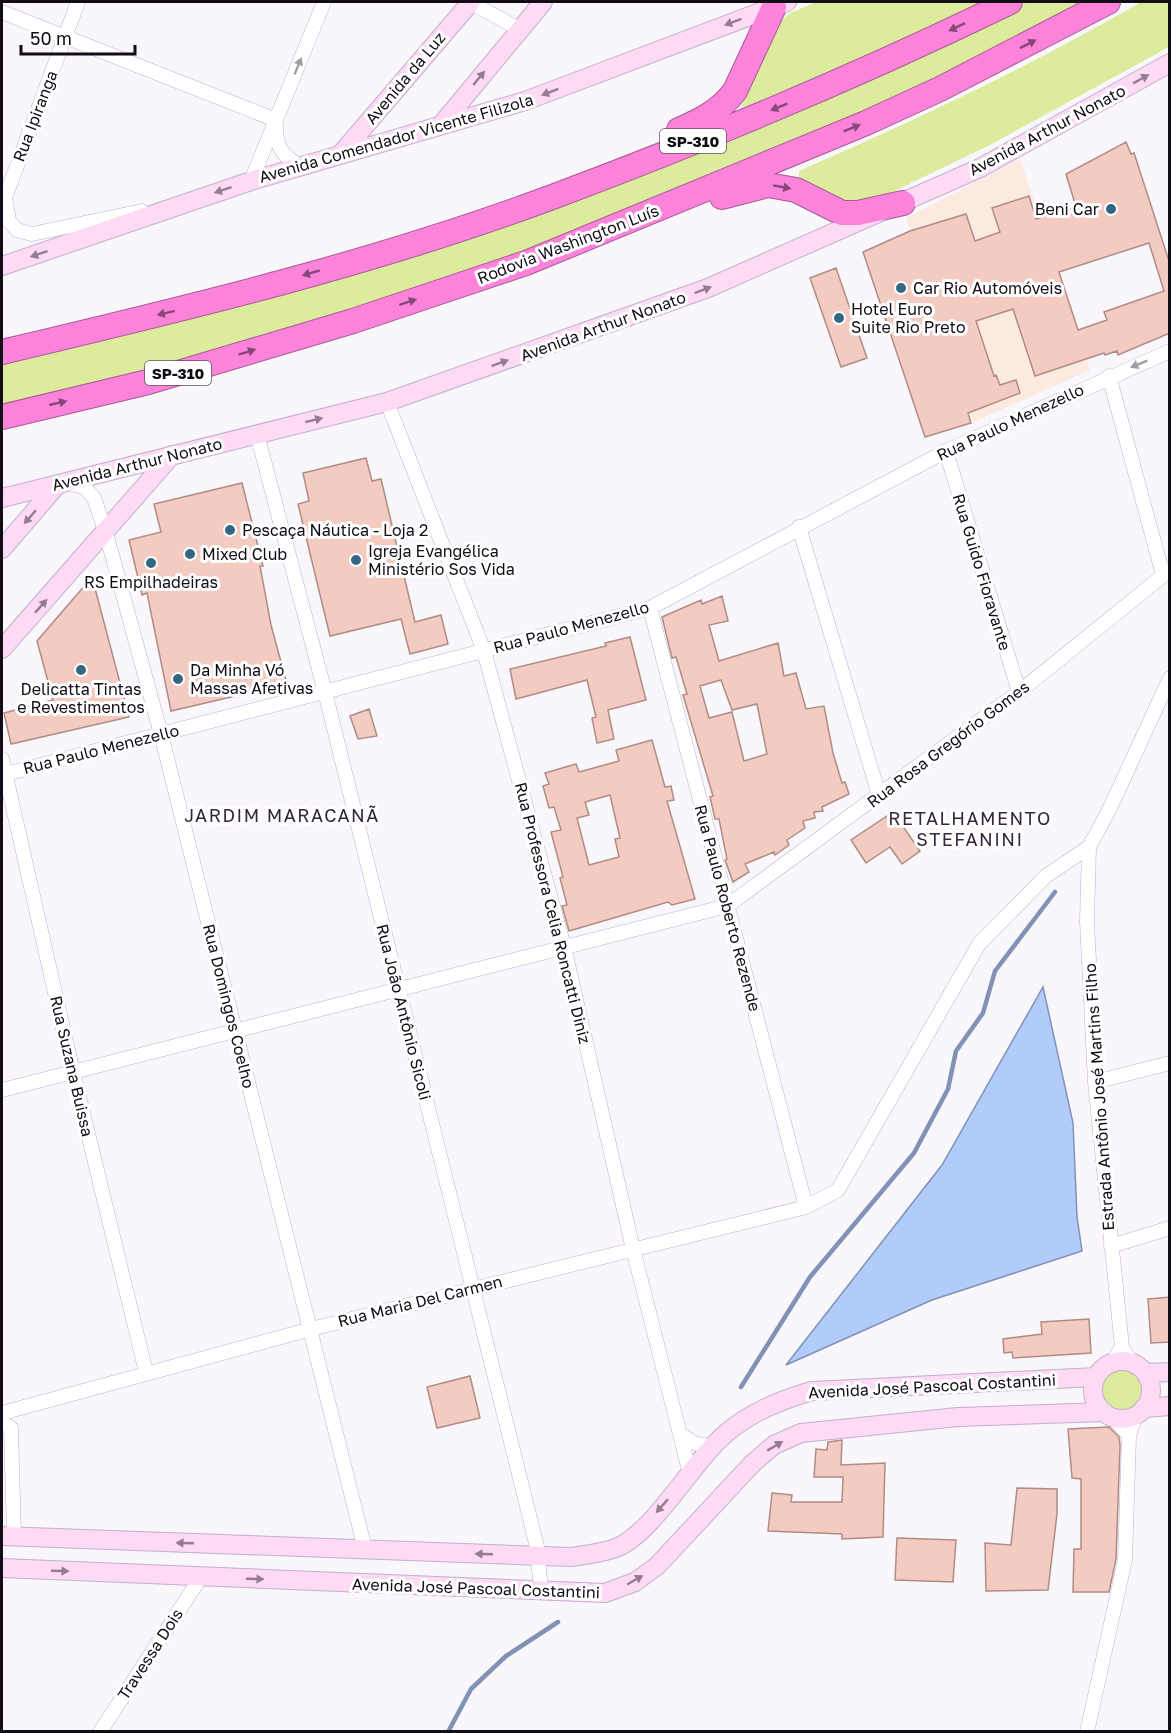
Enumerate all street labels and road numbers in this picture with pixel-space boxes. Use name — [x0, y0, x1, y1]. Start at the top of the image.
street label: Avenida da Luz — [361, 28, 449, 128]
street label: Rua Ipiranga — [8, 67, 62, 165]
street label: Avenida Arthur Nonato — [965, 80, 1129, 180]
street label: Avenida Comendador Vicente Filizola — [256, 89, 536, 187]
road number: SP-310 — [660, 129, 726, 153]
street label: Rodovia Washington Luís — [474, 200, 662, 288]
street label: Avenida Arthur Nonato — [518, 287, 688, 365]
road number: SP-310 — [145, 361, 211, 385]
street label: Rua Paulo Menezello — [933, 379, 1087, 465]
street label: Avenida Arthur Nonato — [50, 433, 224, 495]
street label: Rua Guido Fioravante — [949, 491, 1015, 653]
street label: Rua Paulo Menezello — [491, 597, 651, 657]
street label: Rua Rosa Gregório Gomes — [863, 676, 1033, 812]
street label: Rua Paulo Menezello — [21, 720, 181, 778]
street label: Rua Professora Celia Roncatti Diniz — [511, 780, 595, 1046]
street label: Rua Paulo Roberto Rezende — [691, 802, 765, 1014]
street label: Rua Domingos Coelho — [199, 922, 259, 1090]
street label: Rua João Antônio Sicoli — [372, 922, 436, 1102]
street label: Estrada Antônio José Martins Filho — [1080, 963, 1118, 1231]
street label: Rua Suzana Buissa — [46, 994, 98, 1138]
street label: Rua Maria Del Carmen — [336, 1271, 504, 1331]
street label: Avenida José Pascoal Costantini — [808, 1370, 1056, 1402]
street label: Avenida José Pascoal Costantini — [352, 1574, 600, 1602]
street label: Travessa Dois — [113, 1605, 187, 1703]

